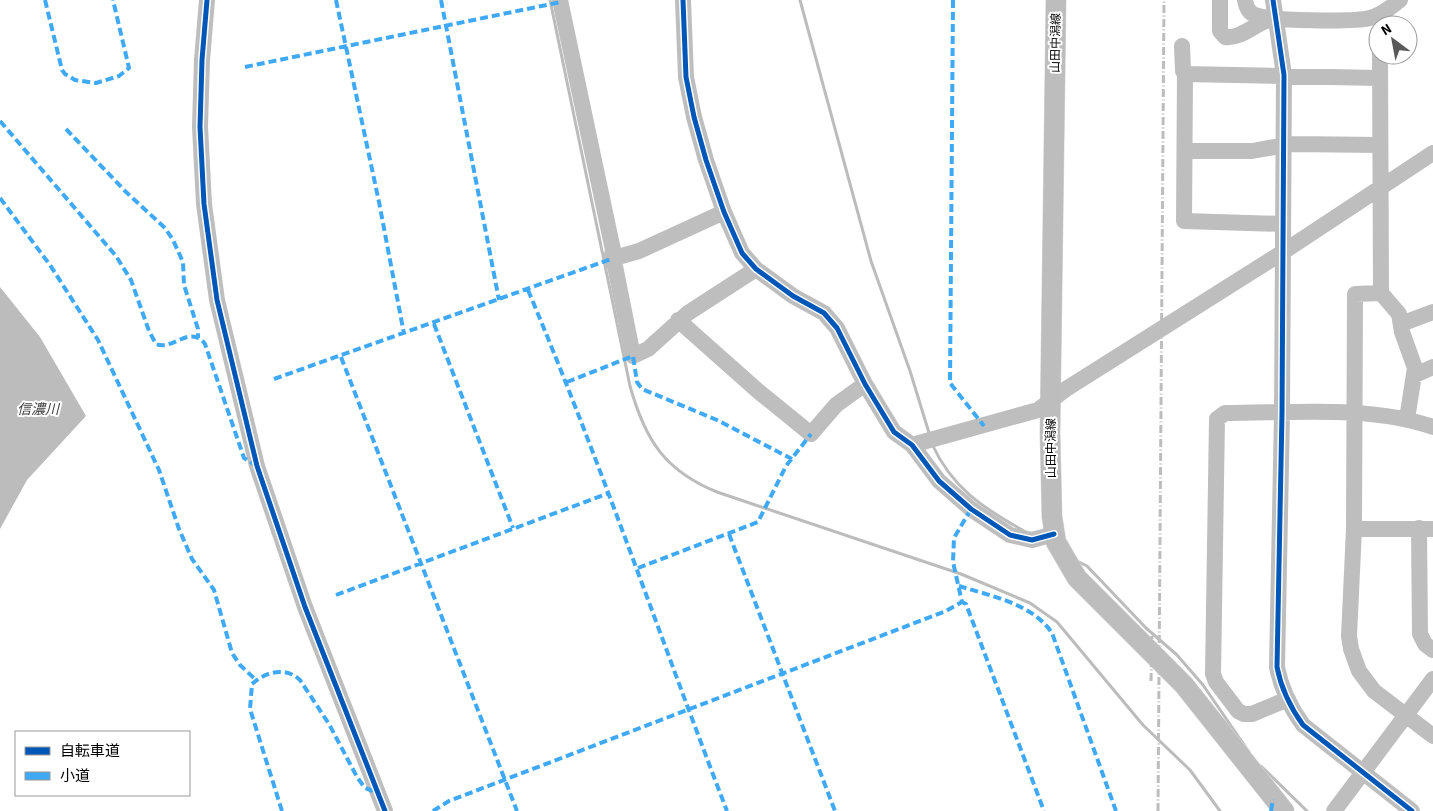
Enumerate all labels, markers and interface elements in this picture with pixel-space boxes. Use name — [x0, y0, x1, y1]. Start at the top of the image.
street label: 山田中潟線 — [1047, 13, 1065, 73]
north arrow — [1368, 15, 1418, 65]
text: N — [1377, 19, 1396, 41]
water label: 信濃川 — [17, 400, 61, 420]
street label: 山田中潟線 — [1043, 418, 1060, 478]
legend — [15, 731, 190, 796]
text: 自転車道 — [60, 741, 120, 762]
text: 小道 — [60, 766, 90, 787]

